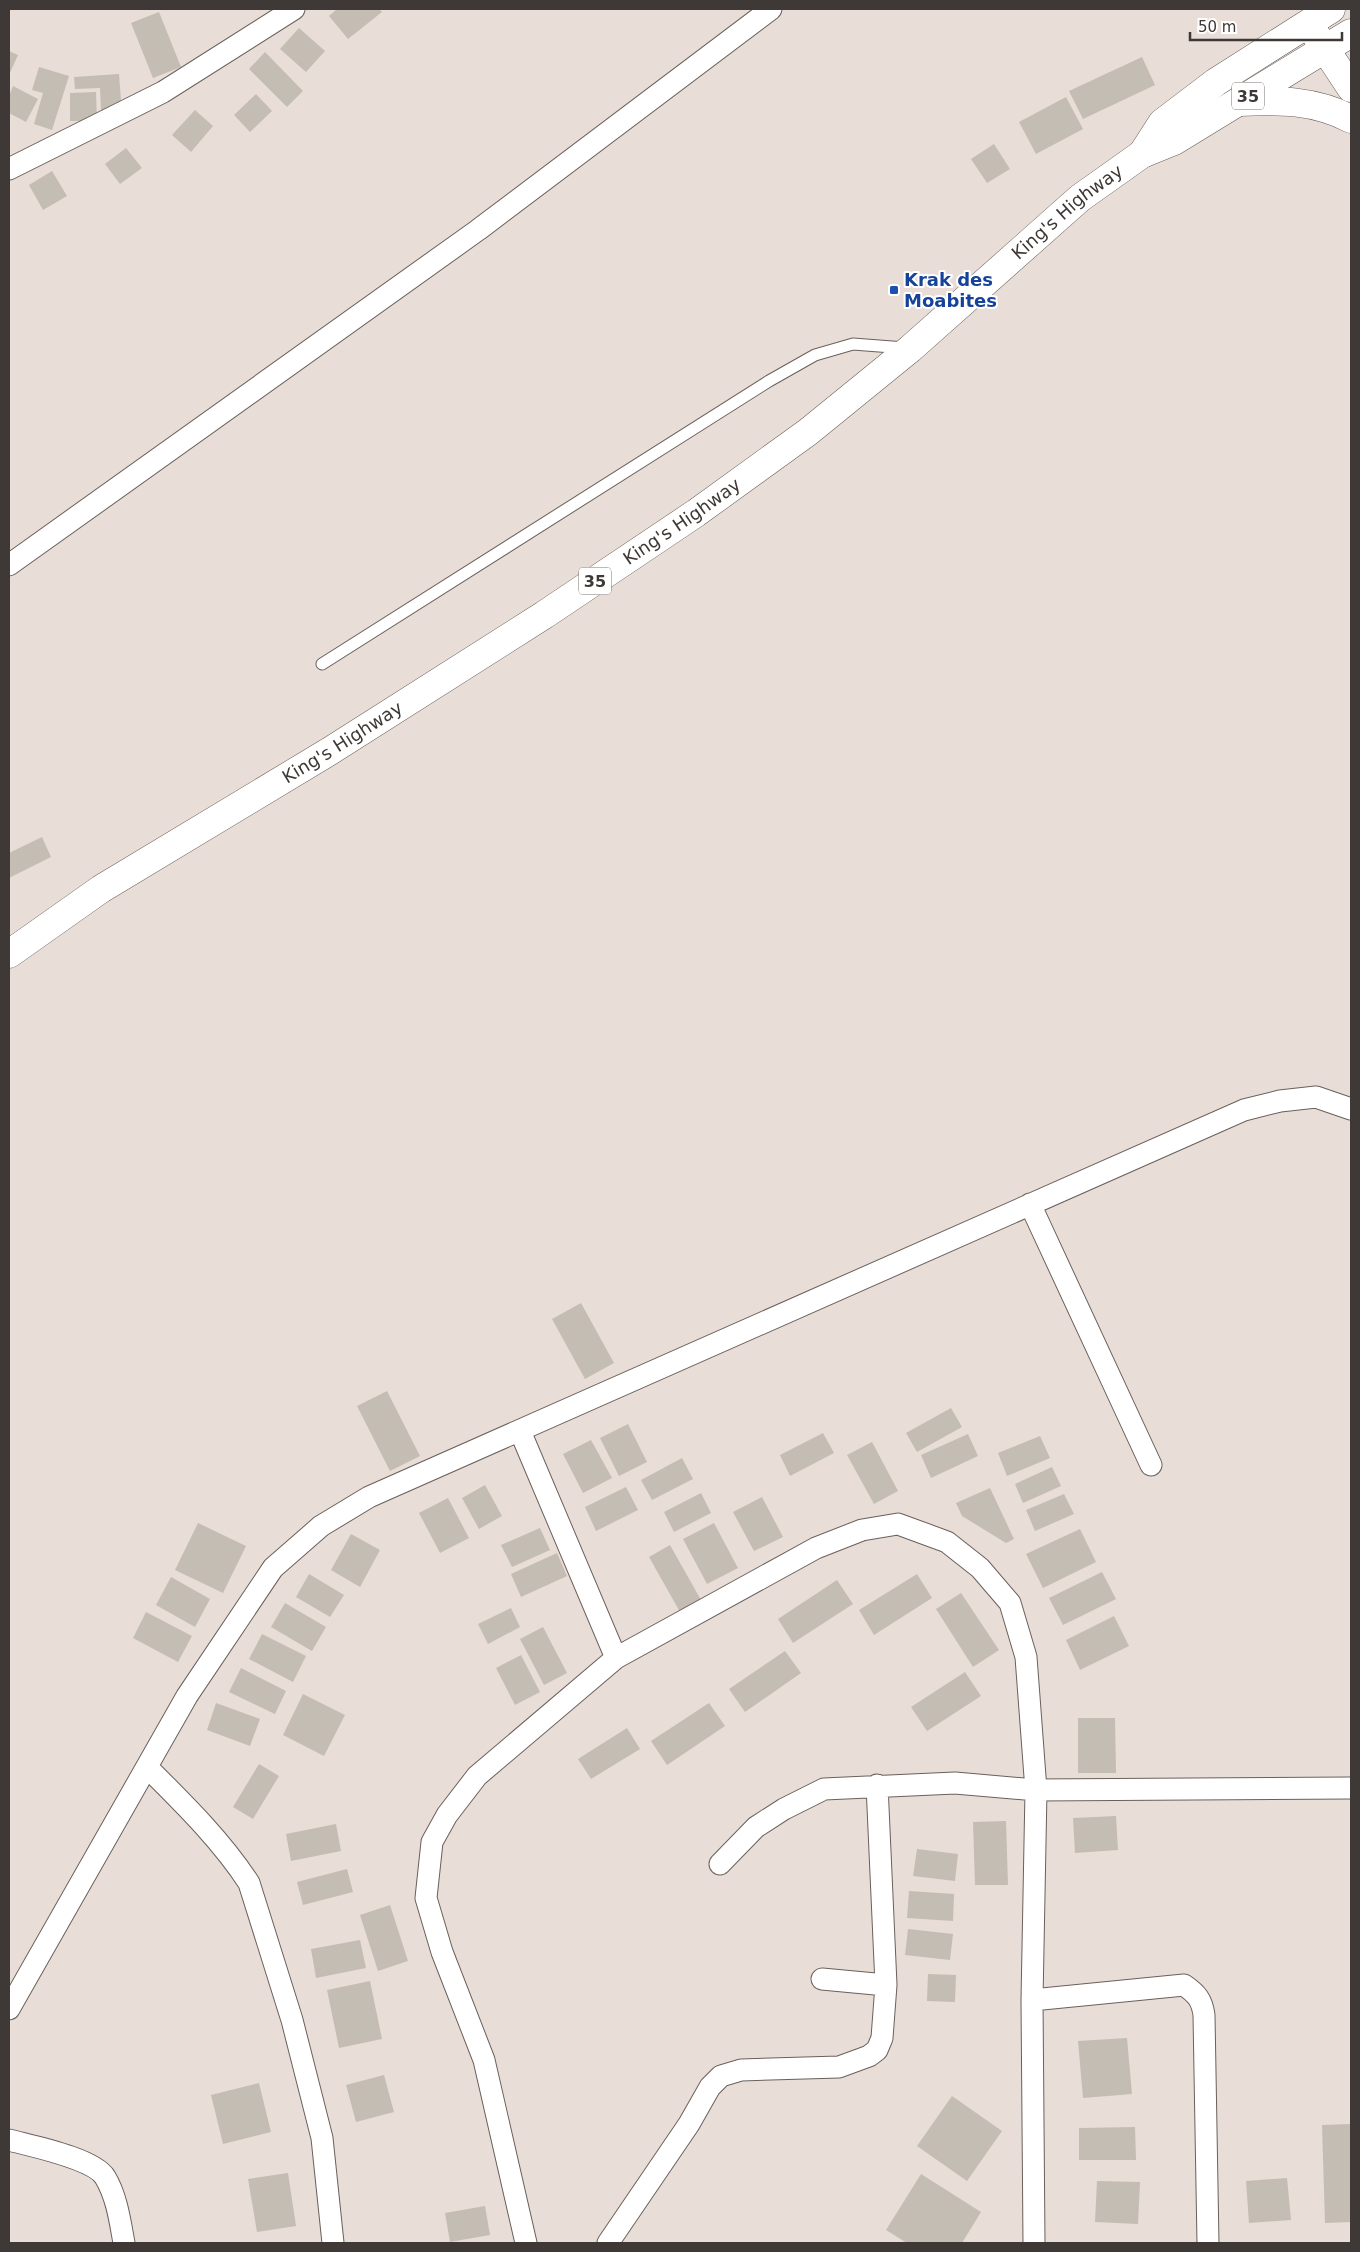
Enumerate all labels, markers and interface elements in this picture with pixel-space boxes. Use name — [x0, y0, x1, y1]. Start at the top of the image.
scale bar — [1190, 10, 1342, 42]
text: 50 m — [1198, 18, 1236, 36]
road number: 35 — [1232, 82, 1264, 110]
street label: King's Highway — [1007, 160, 1127, 264]
place label: Krak des Moabites — [904, 269, 997, 311]
marker: Krak des Moabites — [888, 284, 900, 296]
street label: King's Highway — [619, 473, 744, 569]
road number: 35 — [579, 568, 611, 594]
street label: King's Highway — [278, 697, 406, 787]

